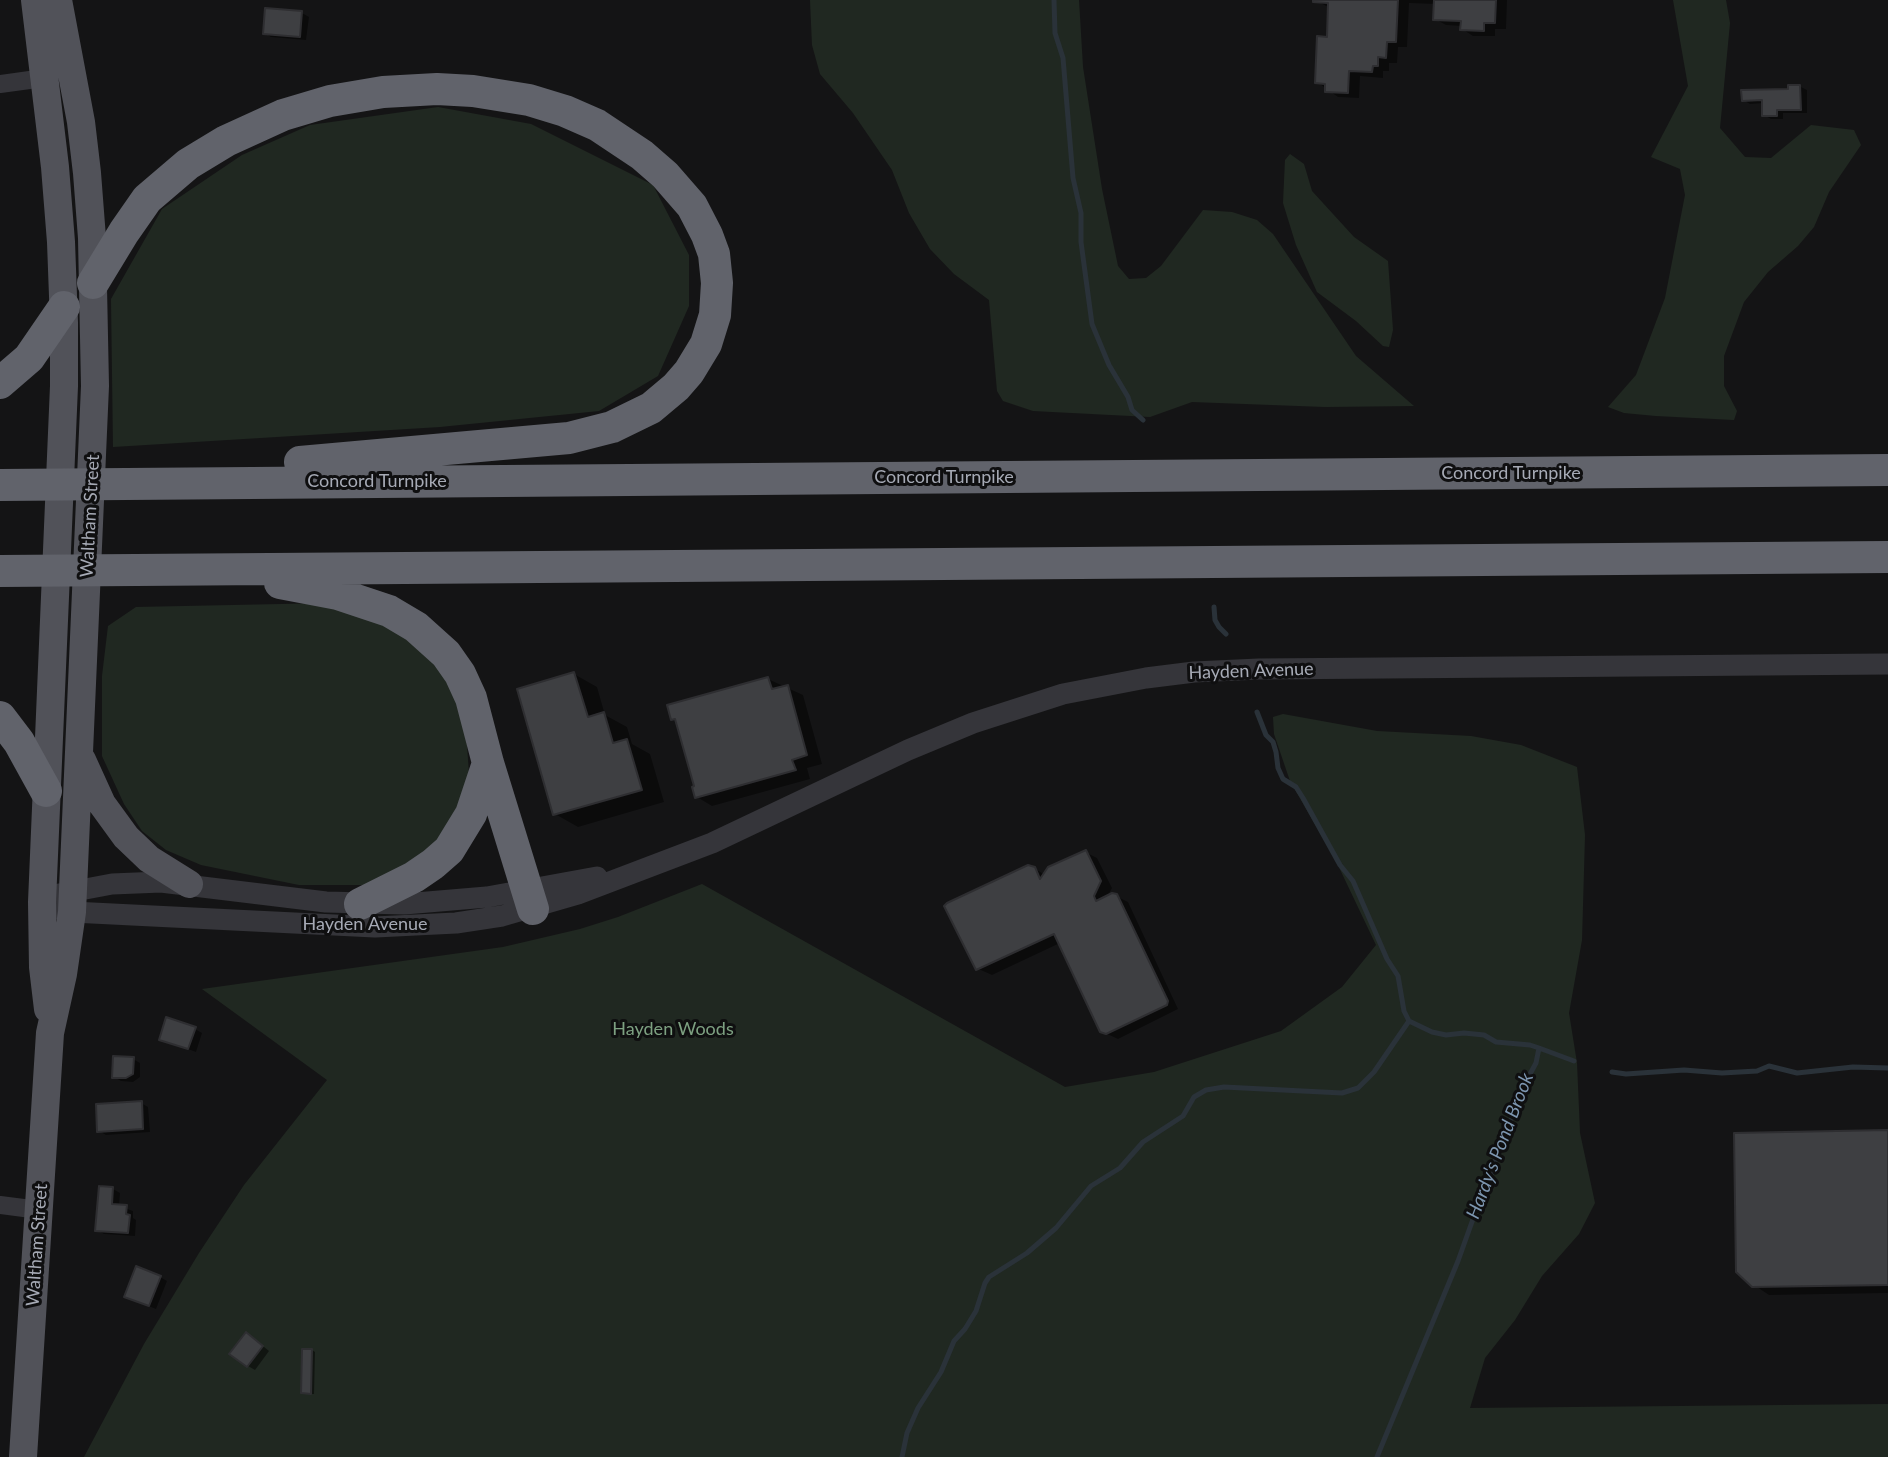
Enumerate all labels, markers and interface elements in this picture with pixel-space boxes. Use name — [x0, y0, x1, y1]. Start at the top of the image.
street label: Waltham Street — [76, 454, 104, 578]
street label: Concord Turnpike — [1441, 462, 1581, 484]
street label: Concord Turnpike — [874, 466, 1014, 488]
street label: Concord Turnpike — [307, 470, 447, 492]
street label: Hayden Avenue — [1188, 658, 1314, 684]
street label: Hayden Avenue — [302, 913, 428, 935]
park label: Hayden Woods — [612, 1018, 734, 1040]
water label: Hardy's Pond Brook — [1462, 1070, 1538, 1222]
street label: Waltham Street — [22, 1183, 52, 1307]

